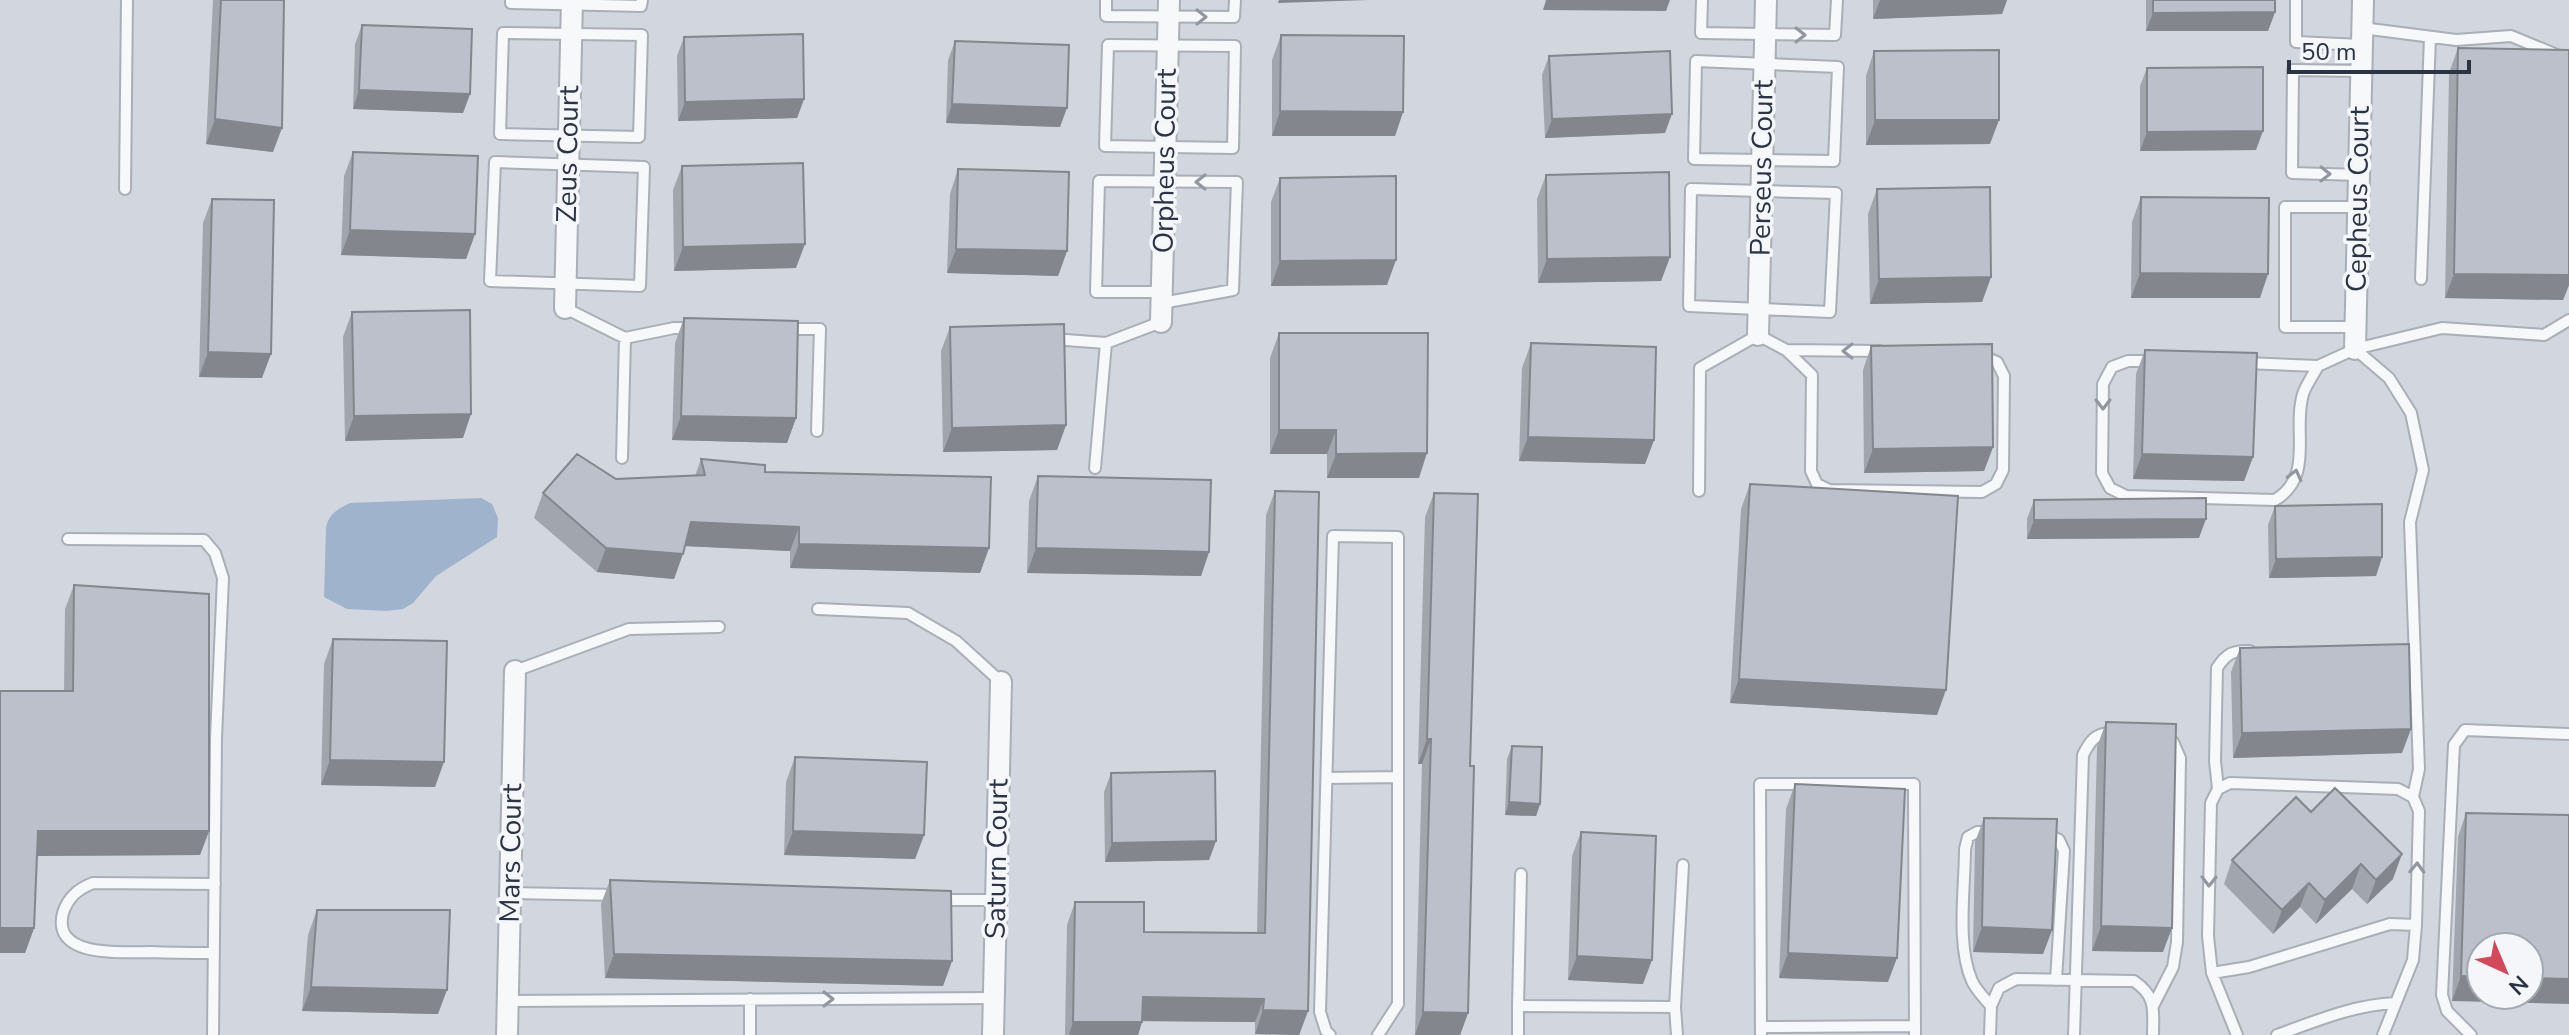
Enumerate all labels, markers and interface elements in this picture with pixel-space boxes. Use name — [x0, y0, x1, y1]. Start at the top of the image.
one-way arrow — [1195, 9, 1208, 26]
scale bar — [2289, 24, 2469, 74]
one-way arrow — [1794, 26, 1807, 44]
text: 50 m — [2301, 36, 2357, 68]
street label: Orpheus Court — [1144, 68, 1186, 254]
street label: Perseus Court — [1741, 79, 1783, 256]
street label: Zeus Court — [548, 85, 588, 223]
street label: Cepheus Court — [2337, 106, 2379, 292]
one-way arrow — [2319, 165, 2332, 182]
one-way arrow — [1194, 173, 1207, 191]
one-way arrow — [1841, 342, 1854, 360]
one-way arrow — [2094, 398, 2112, 411]
one-way arrow — [2285, 468, 2302, 482]
street label: Saturn Court — [977, 778, 1017, 940]
street label: Mars Court — [491, 783, 531, 923]
one-way arrow — [2409, 861, 2426, 874]
one-way arrow — [2200, 875, 2218, 888]
north arrow — [2465, 931, 2545, 1011]
text: N — [2502, 968, 2535, 1001]
one-way arrow — [822, 990, 835, 1008]

